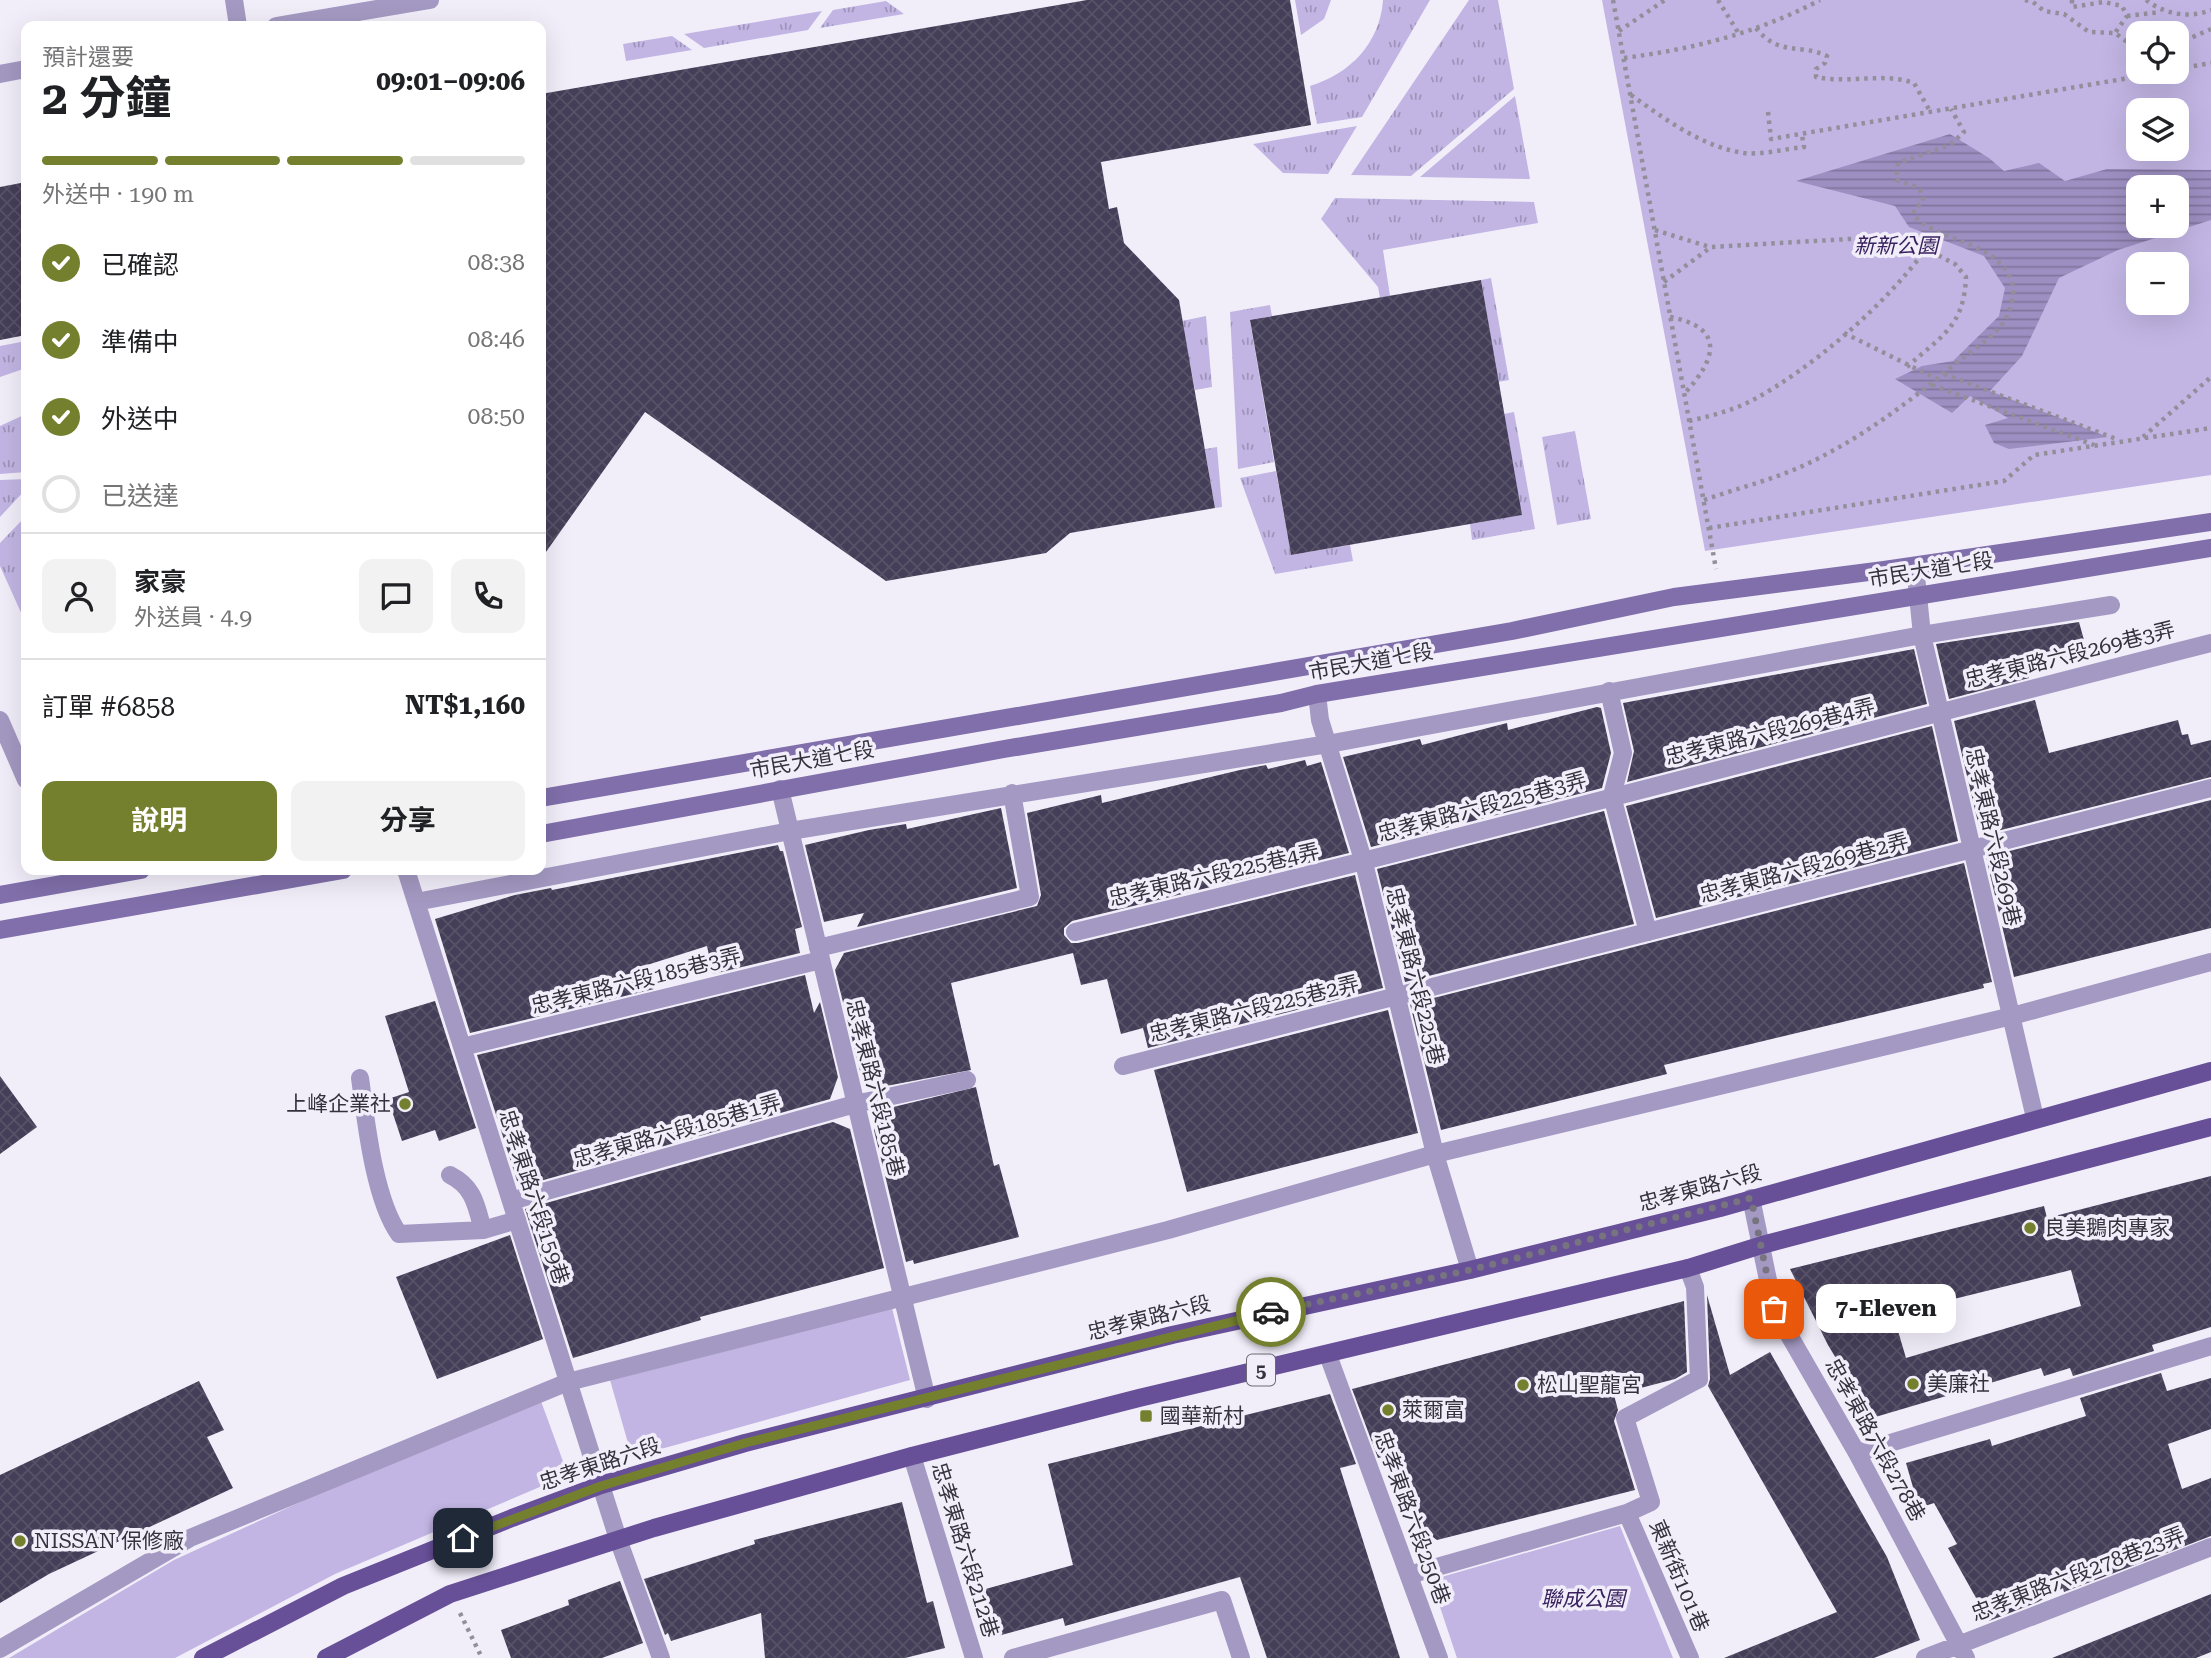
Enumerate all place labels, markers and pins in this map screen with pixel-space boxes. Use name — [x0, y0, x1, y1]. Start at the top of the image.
place label: 上峰企業社 — [286, 1092, 391, 1116]
marker: 上峰企業社 — [397, 1096, 413, 1112]
place label: 良美鵝肉專家 — [2044, 1216, 2170, 1240]
marker: 良美鵝肉專家 — [2022, 1220, 2038, 1236]
pin — [1744, 1279, 1804, 1339]
callout: 7-Eleven — [1816, 1284, 1956, 1334]
place label: 美廉社 — [1927, 1372, 1990, 1396]
place label: 松山聖龍宮 — [1537, 1373, 1642, 1397]
marker: 美廉社 — [1905, 1376, 1921, 1392]
marker: 松山聖龍宮 — [1515, 1377, 1531, 1393]
place label: 萊爾富 — [1402, 1398, 1465, 1422]
marker: 萊爾富 — [1380, 1402, 1396, 1418]
place label: 國華新村 — [1160, 1404, 1244, 1428]
marker: 國華新村 — [1138, 1408, 1154, 1424]
pin — [433, 1508, 493, 1568]
place label: NISSAN 保修廠 — [34, 1529, 184, 1553]
marker: NISSAN 保修廠 — [12, 1533, 28, 1549]

